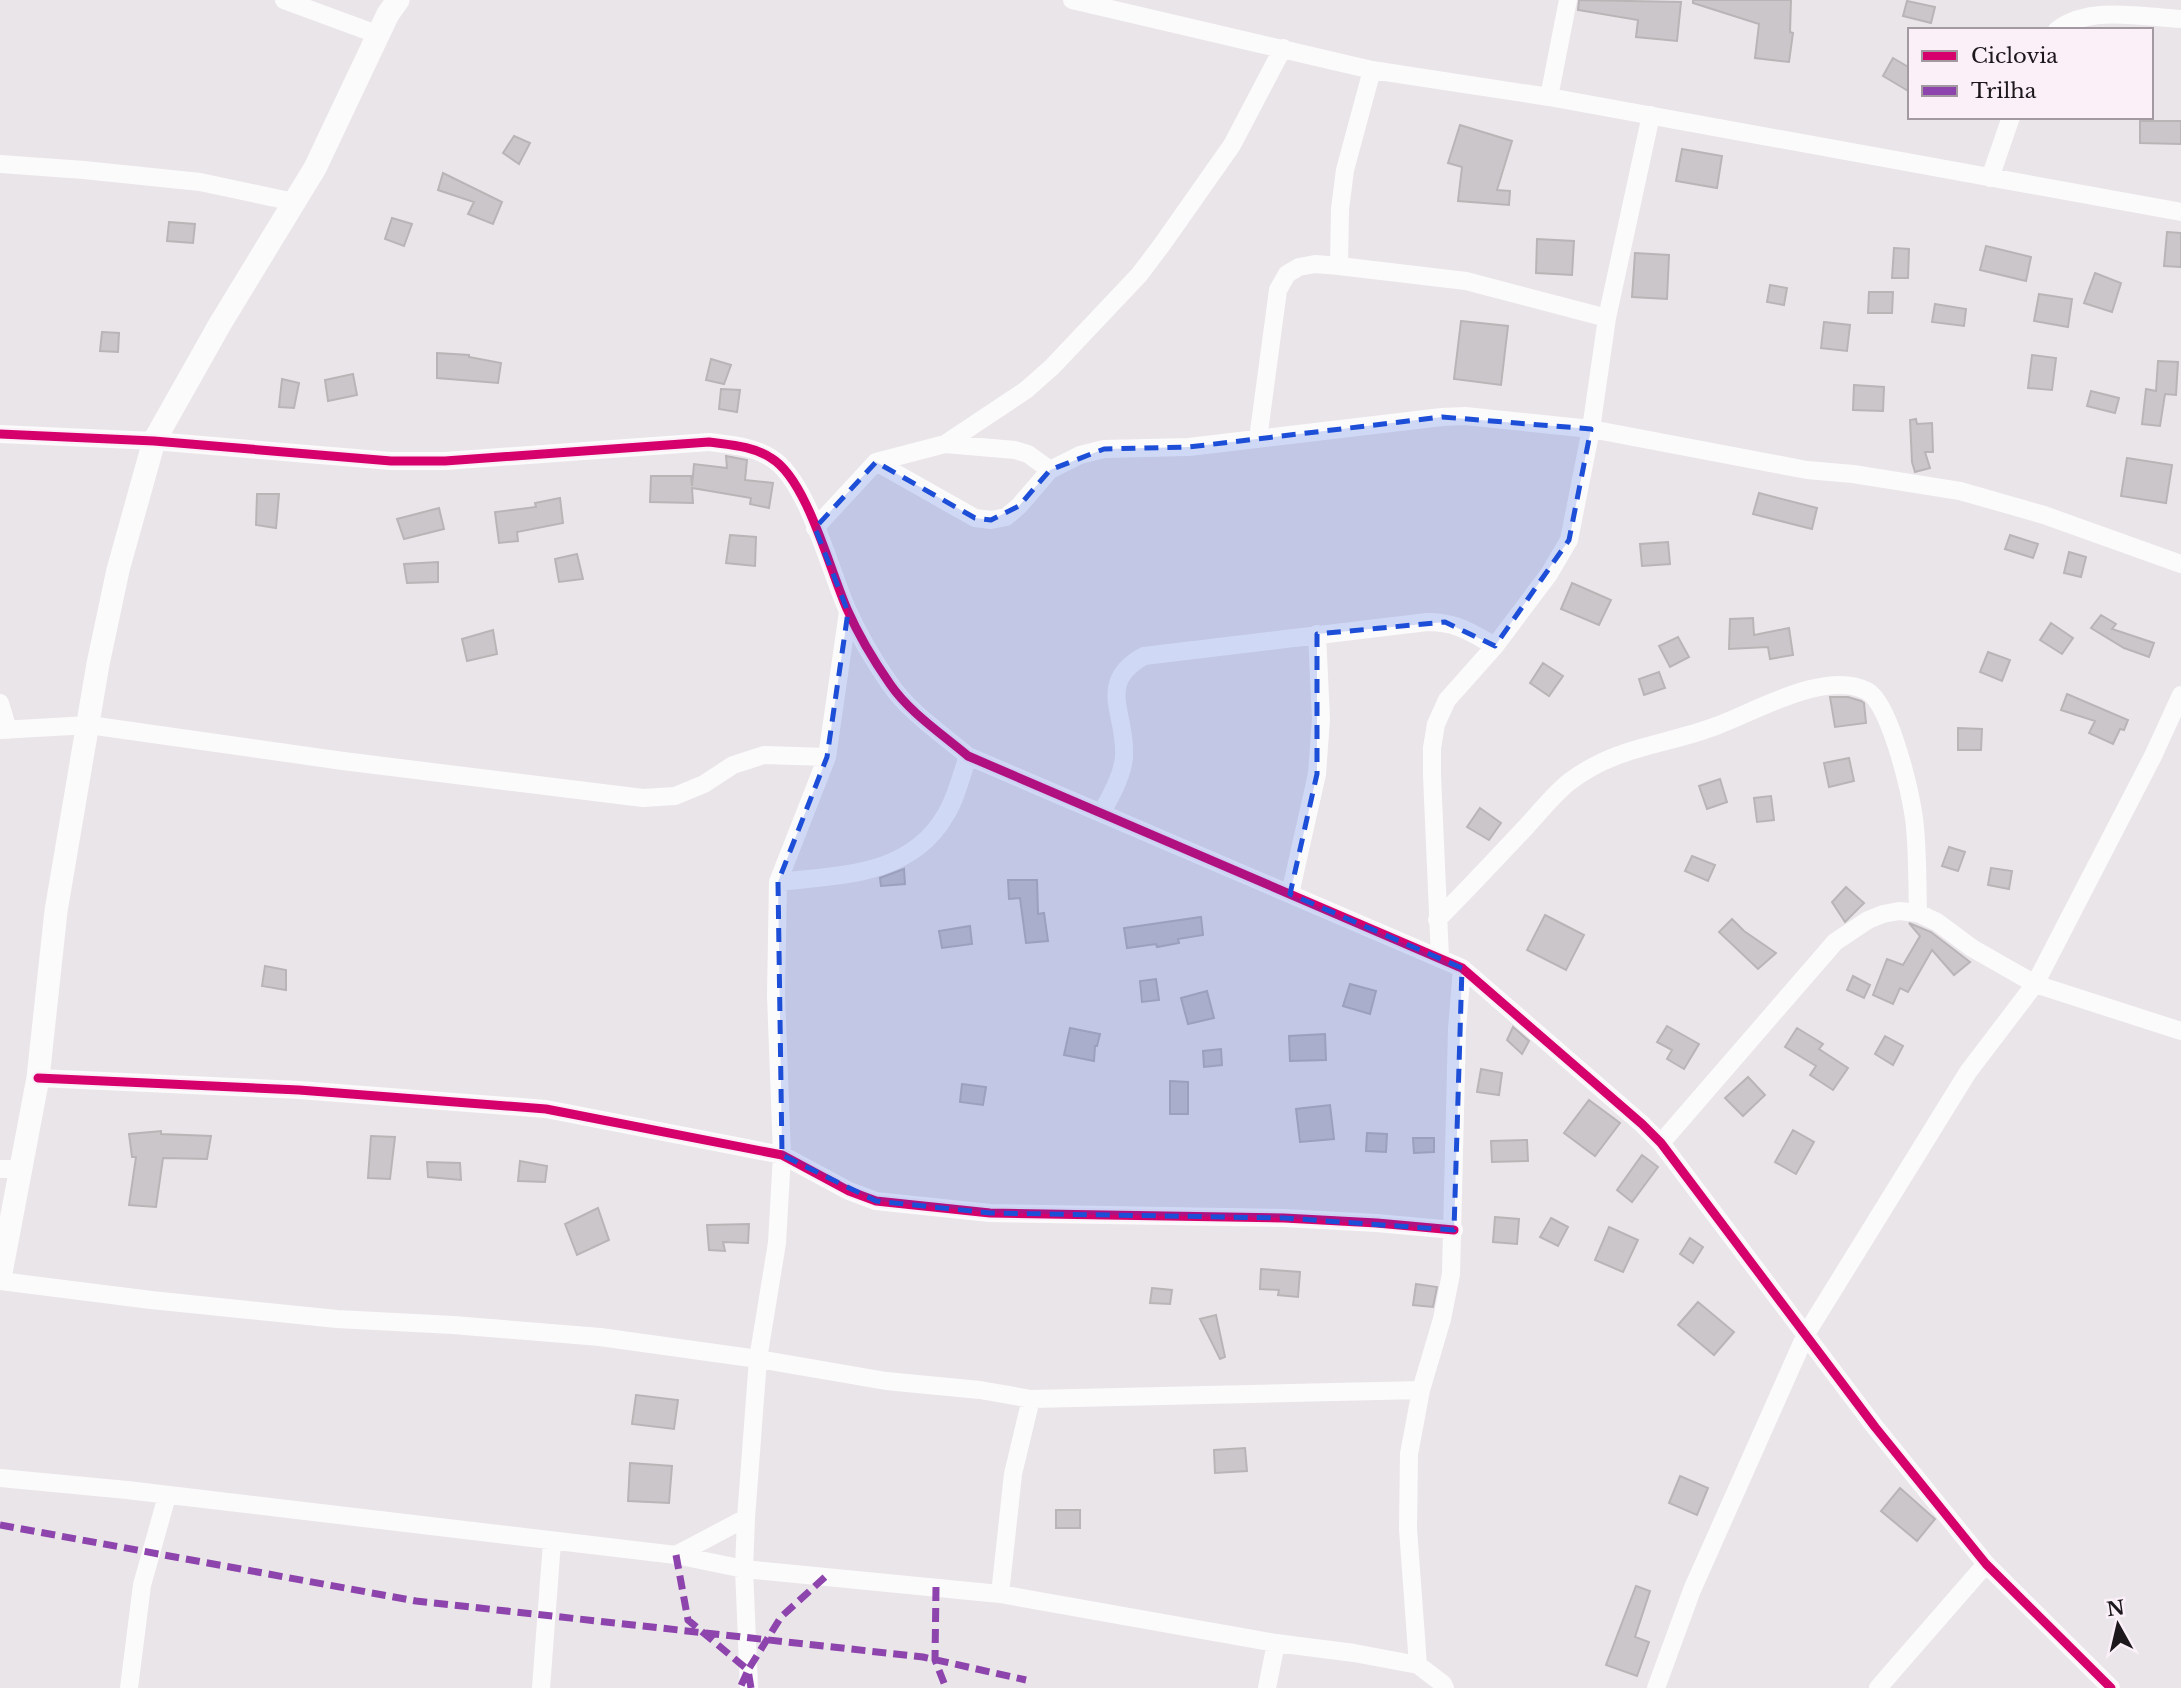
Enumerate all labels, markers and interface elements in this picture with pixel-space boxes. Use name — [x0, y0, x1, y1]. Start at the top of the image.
legend — [1908, 28, 2153, 119]
text: Ciclovia — [1971, 43, 2058, 69]
text: Trilha — [1971, 78, 2037, 104]
north arrow — [2083, 1590, 2153, 1660]
text: N — [2105, 1596, 2126, 1621]

